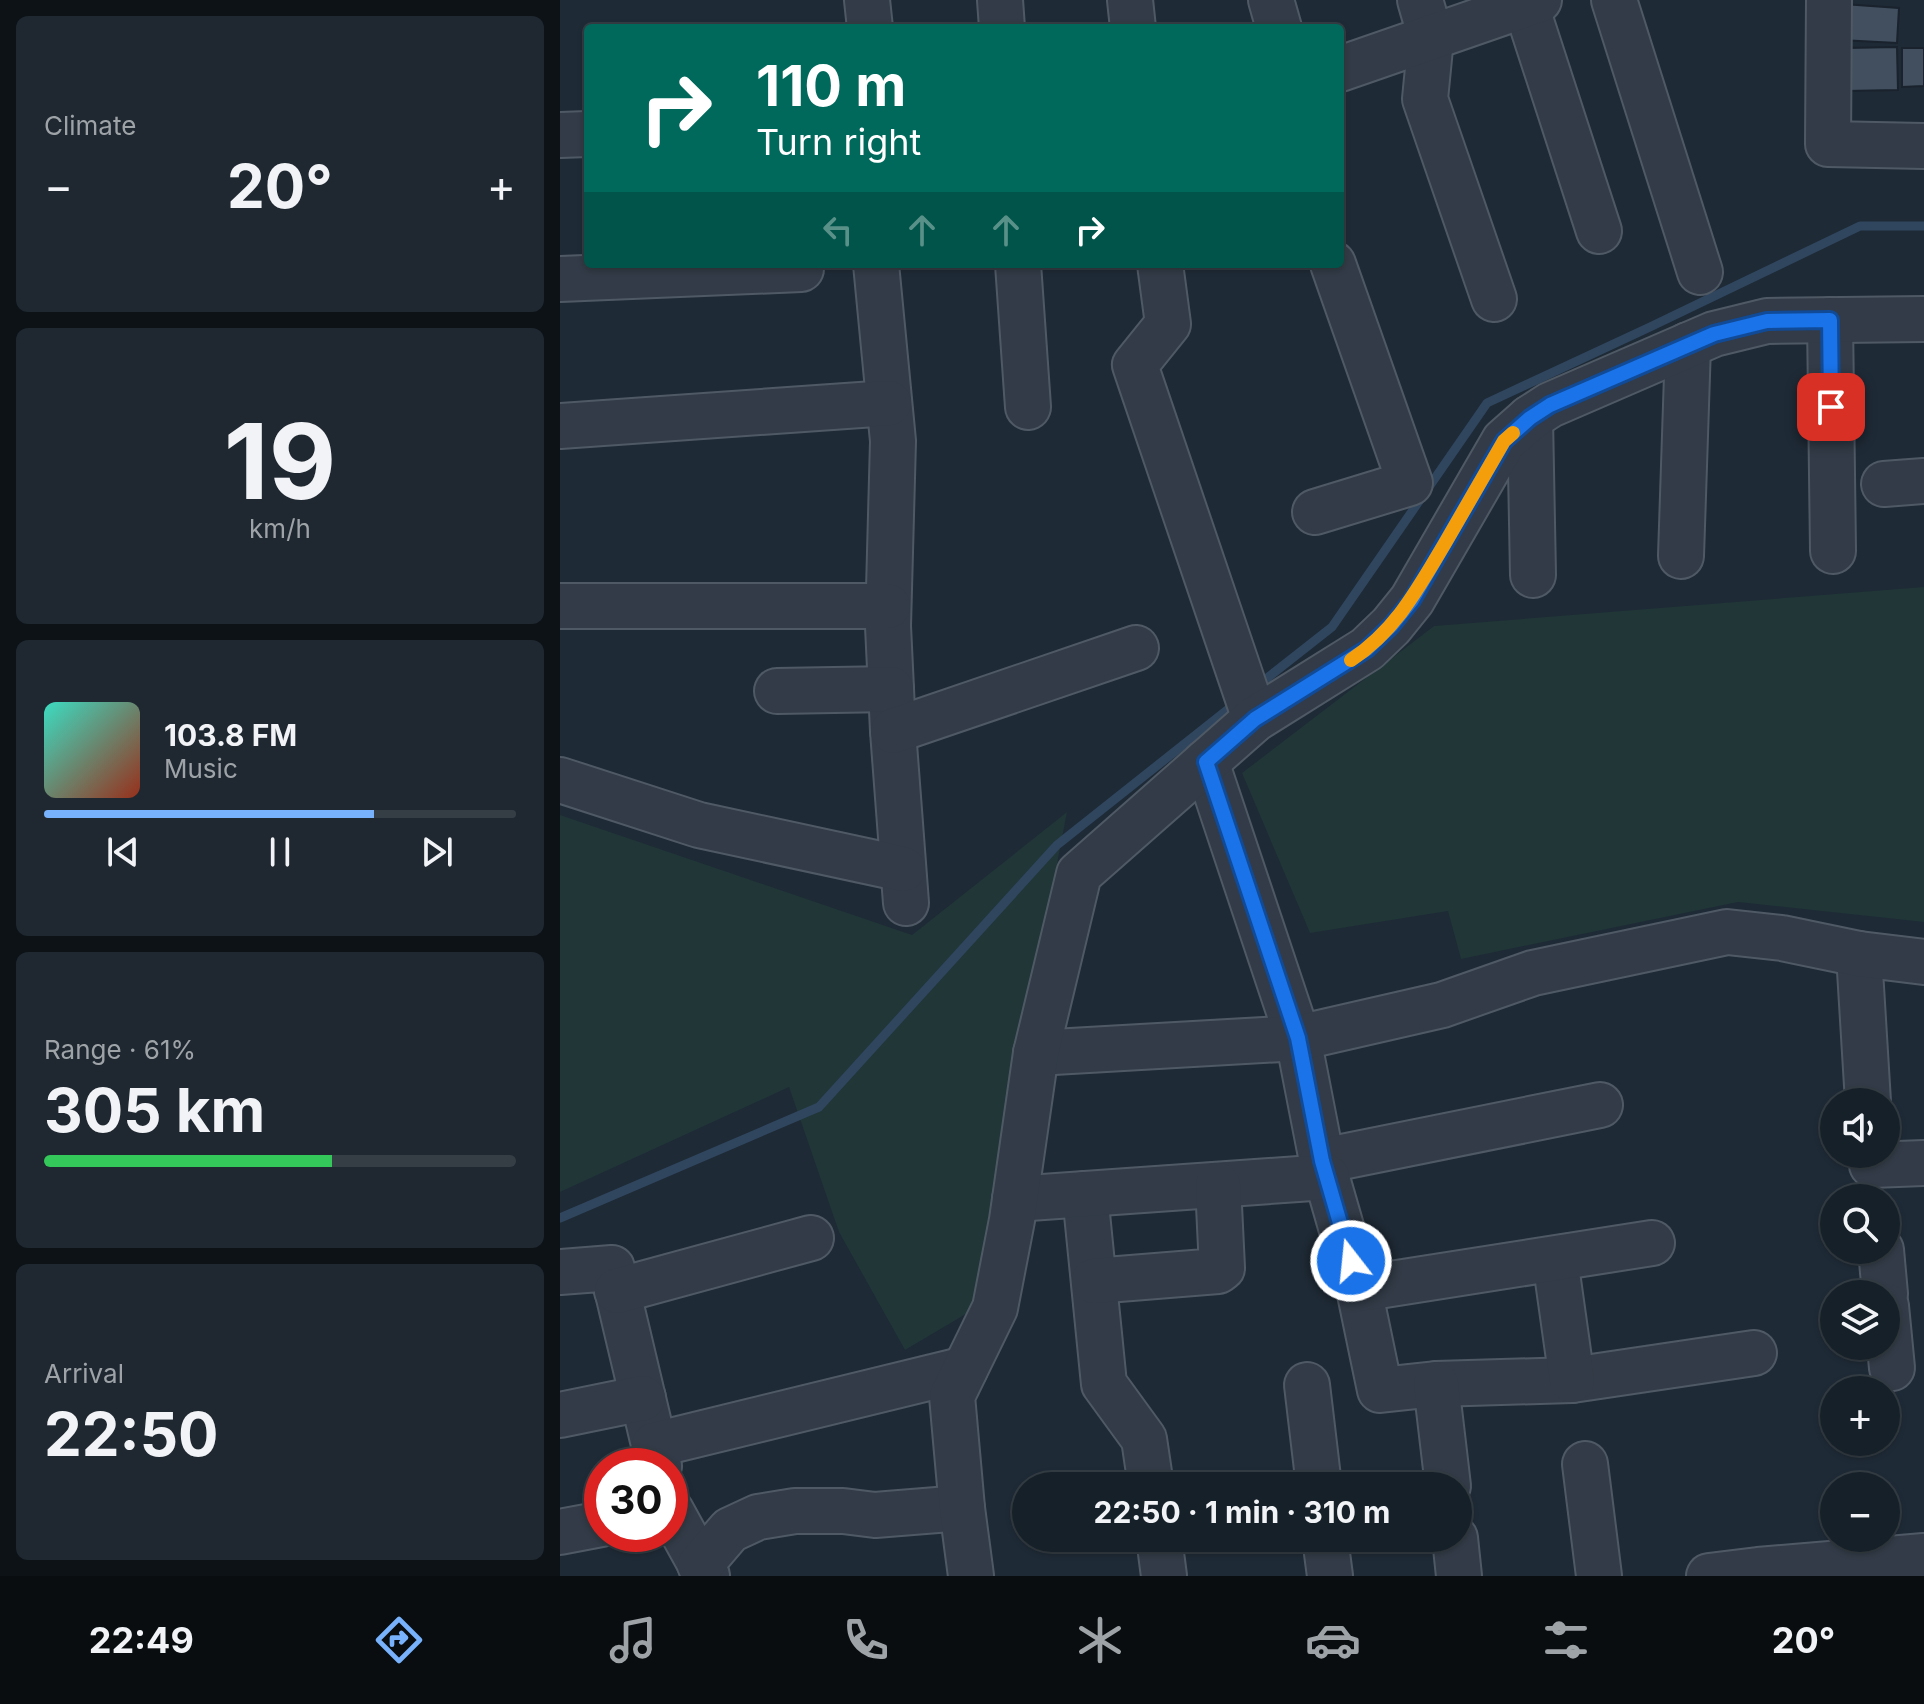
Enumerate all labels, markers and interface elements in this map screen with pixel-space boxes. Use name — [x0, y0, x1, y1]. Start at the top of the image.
text: 110 m — [756, 52, 906, 120]
icon: right — [624, 56, 728, 160]
text: Climate — [44, 110, 136, 141]
text: Turn right — [756, 120, 921, 164]
text: 20° — [227, 150, 333, 222]
text: − — [44, 159, 73, 213]
text: + — [487, 159, 516, 213]
icon: left — [816, 208, 860, 252]
icon: ahead — [900, 208, 944, 252]
icon: ahead — [984, 208, 1028, 252]
icon: right — [1068, 208, 1112, 252]
pin — [1797, 373, 1865, 441]
icon: arrive — [1809, 385, 1853, 429]
text: 19 — [224, 398, 336, 524]
text: km/h — [249, 513, 311, 544]
text: 103.8 FM — [164, 717, 297, 753]
text: Music — [164, 753, 238, 784]
icon: previous — [101, 830, 145, 874]
icon: pause — [258, 830, 302, 874]
icon: next — [415, 830, 459, 874]
text: Range · 61% — [44, 1034, 196, 1065]
text: 305 km — [44, 1074, 265, 1146]
map controls — [1820, 1088, 1900, 1552]
button: sound — [1820, 1088, 1900, 1168]
button: search — [1820, 1184, 1900, 1264]
position arrow — [1309, 1219, 1393, 1303]
button: layers — [1820, 1280, 1900, 1360]
text: Arrival — [44, 1358, 124, 1389]
button: + — [1820, 1376, 1900, 1456]
text: 22:50 — [44, 1398, 218, 1470]
speed limit sign: 30 — [584, 1448, 688, 1552]
button: − — [1820, 1472, 1900, 1552]
text: 22:50 · 1 min · 310 m — [1094, 1494, 1390, 1530]
icon: directions — [371, 1612, 427, 1668]
icon: music — [605, 1612, 661, 1668]
icon: phone — [838, 1612, 894, 1668]
icon: climate — [1072, 1612, 1128, 1668]
icon: car — [1305, 1612, 1361, 1668]
icon: filters — [1538, 1612, 1594, 1668]
text: 22:49 — [89, 1618, 194, 1662]
text: 20° — [1772, 1618, 1835, 1662]

